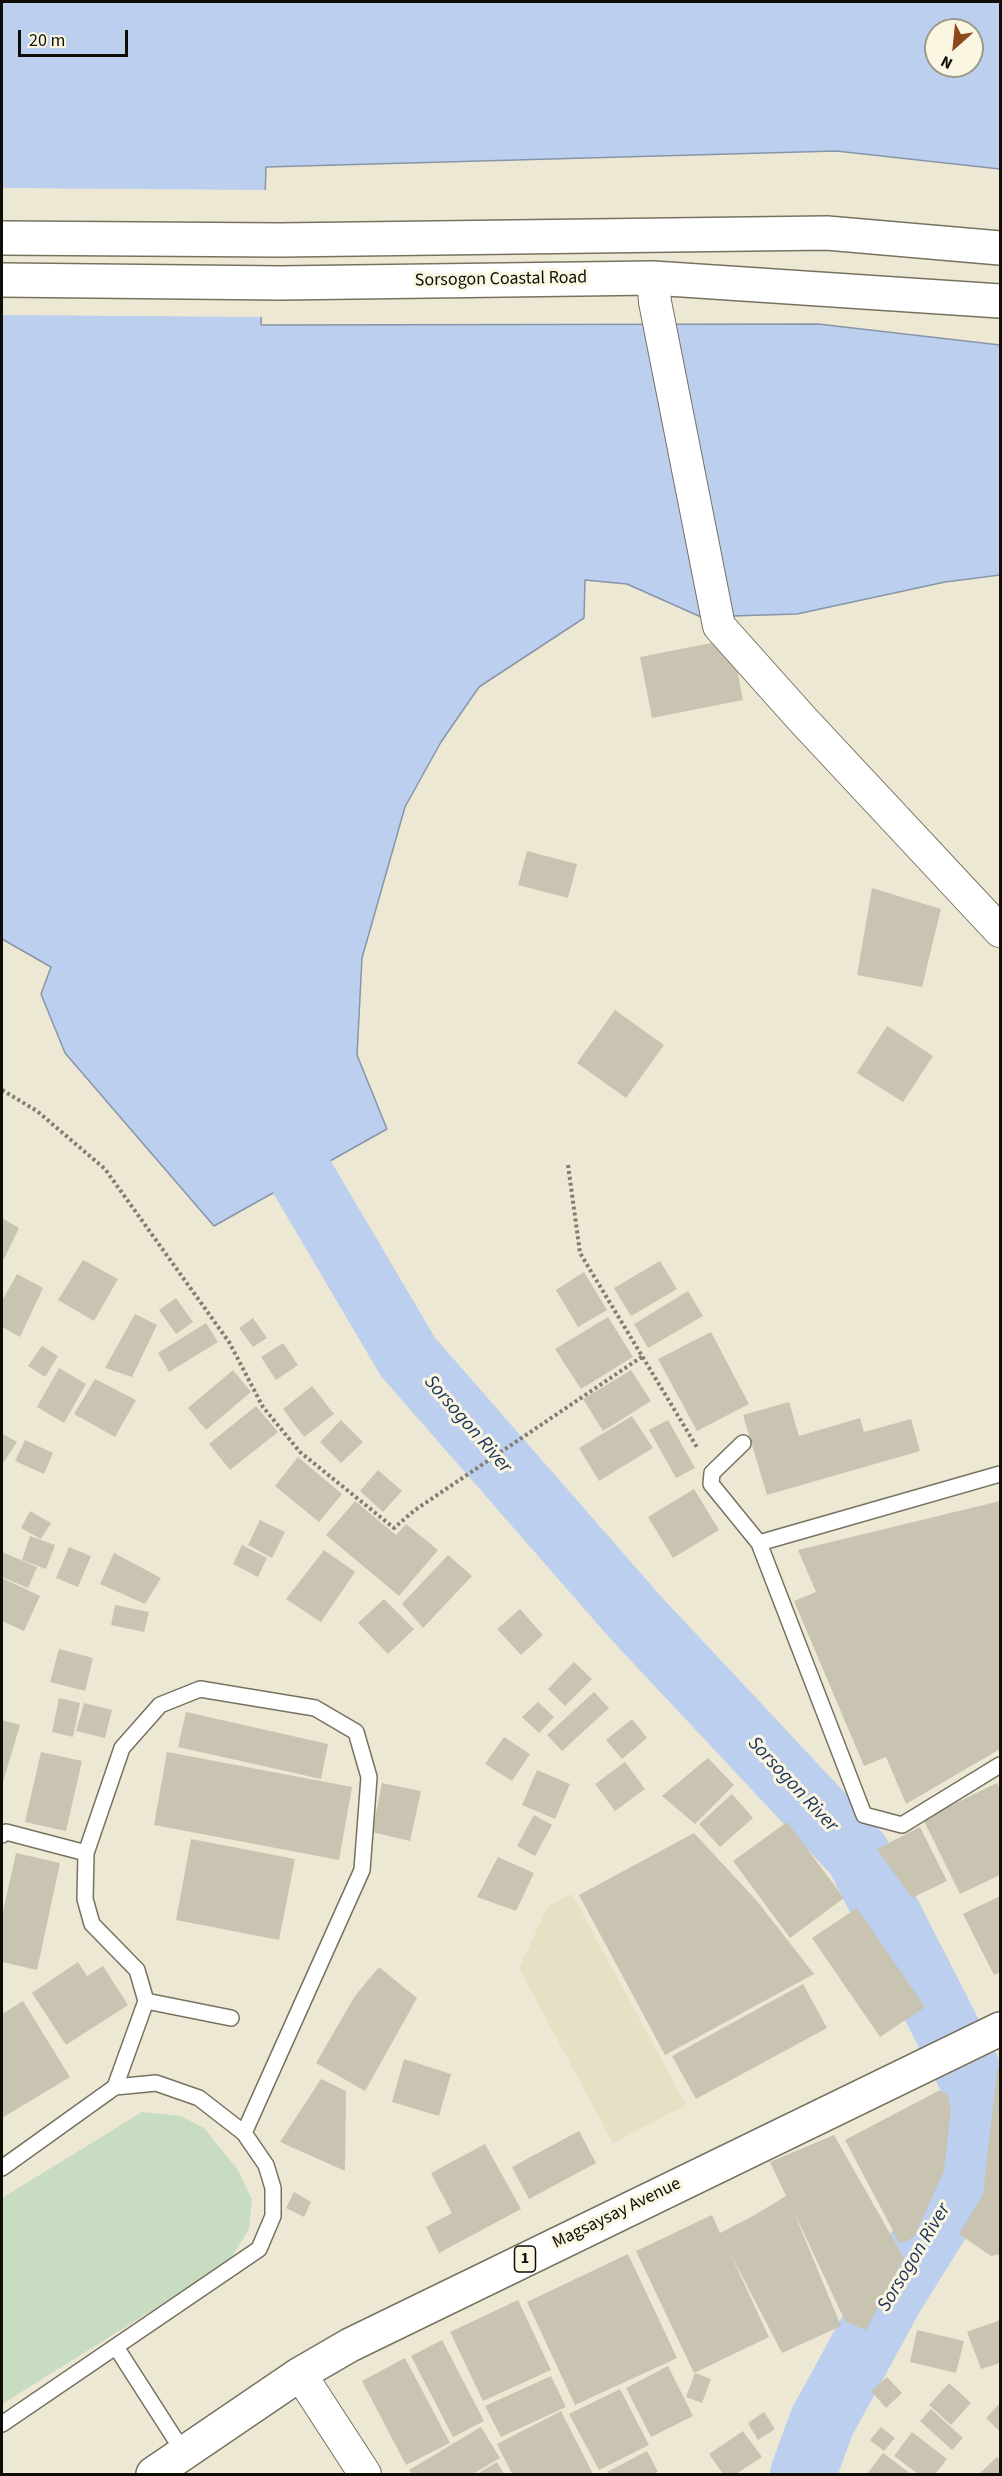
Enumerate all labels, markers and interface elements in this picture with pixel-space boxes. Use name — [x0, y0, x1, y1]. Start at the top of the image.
scale bar — [21, 18, 130, 56]
north arrow — [924, 18, 984, 78]
text: 20 m — [29, 28, 65, 53]
text: N — [937, 50, 956, 74]
street label: Sorsogon Coastal Road — [415, 268, 587, 292]
water label: Sorsogon River — [418, 1371, 516, 1479]
water label: Sorsogon River — [742, 1732, 842, 1838]
street label: Magsaysay Avenue — [549, 2174, 685, 2254]
water label: Sorsogon River — [873, 2200, 957, 2316]
road number: 1 — [514, 2246, 536, 2272]

